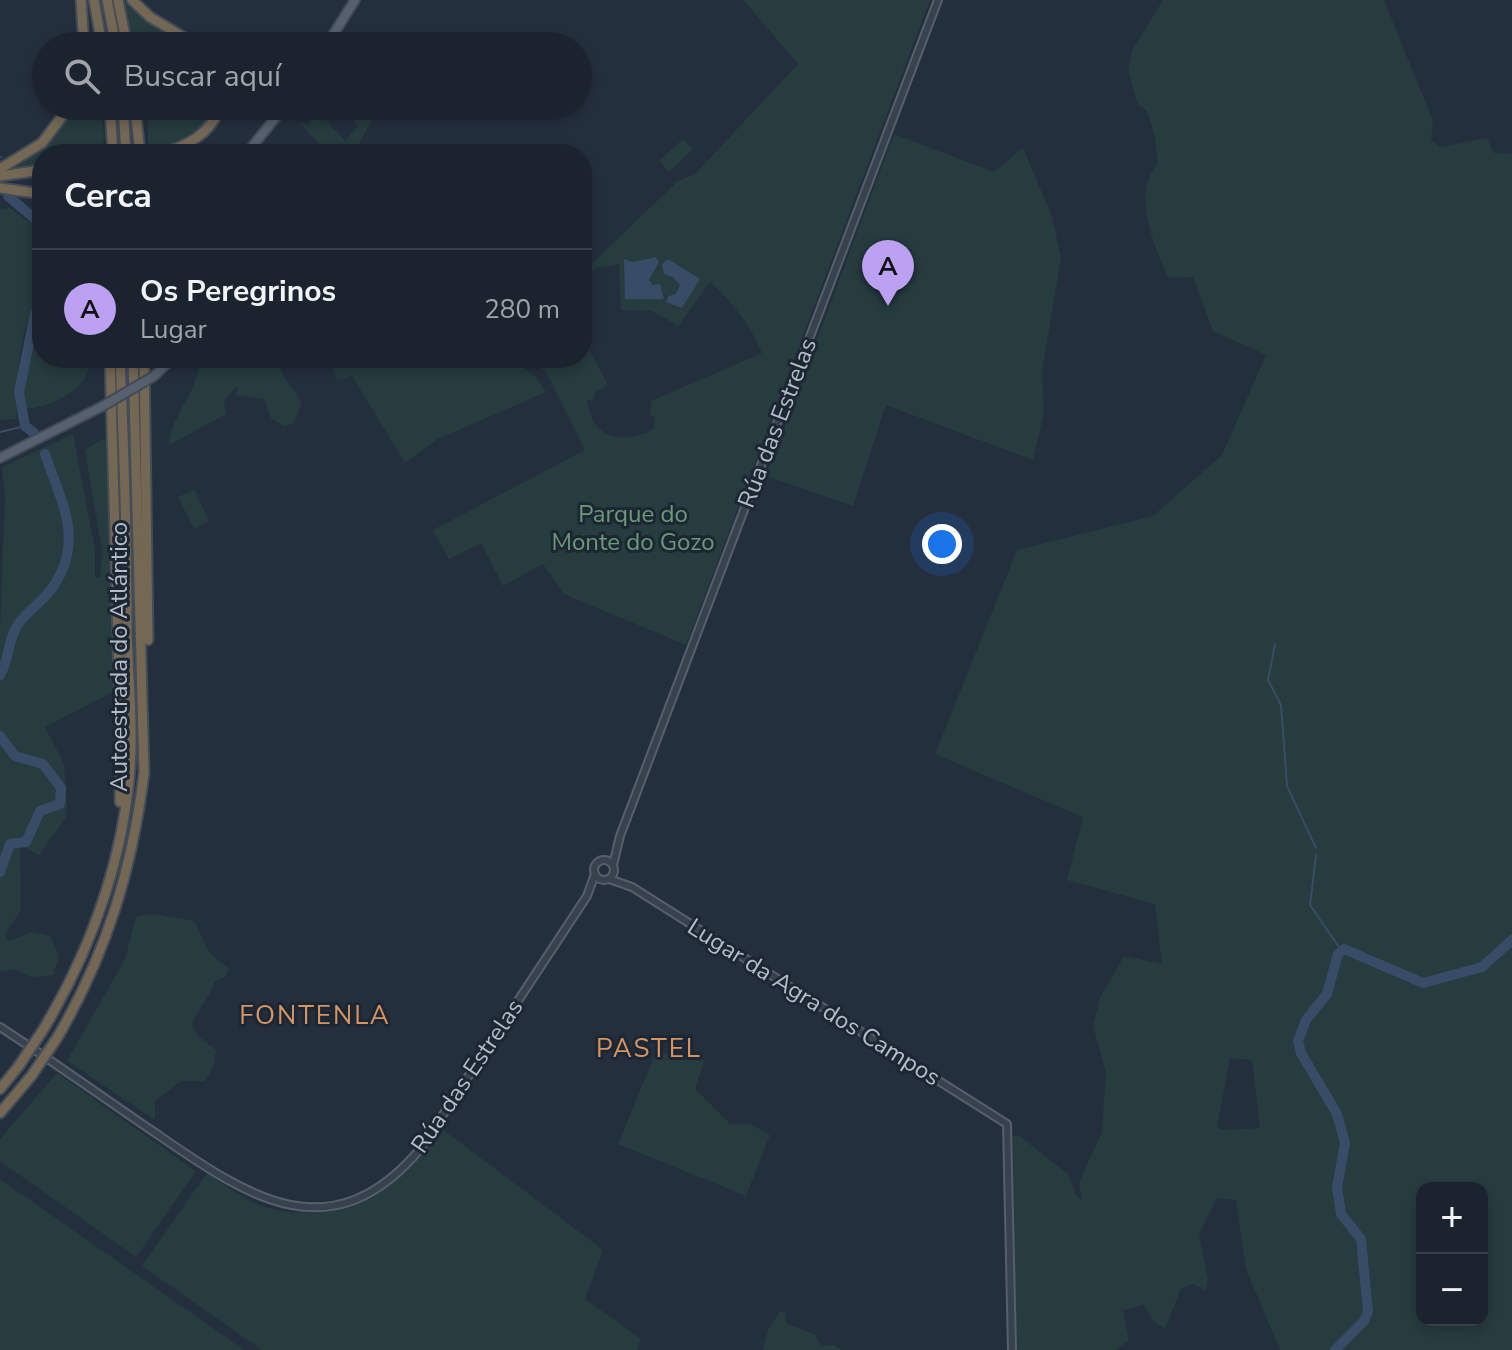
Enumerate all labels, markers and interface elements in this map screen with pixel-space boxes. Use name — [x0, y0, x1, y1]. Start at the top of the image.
search box — [32, 32, 592, 120]
icon: search — [60, 54, 104, 98]
text: Buscar aquí — [124, 56, 281, 97]
text: Cerca — [64, 173, 152, 219]
pin: A — [862, 240, 914, 306]
text: Os Peregrinos — [140, 271, 336, 312]
text: A — [80, 292, 100, 327]
text: 280 m — [484, 292, 560, 327]
text: Lugar — [140, 312, 207, 347]
street label: Rúa das Estrelas — [730, 334, 824, 512]
park label: Parque do Monte do Gozo — [551, 498, 715, 558]
street label: Autoestrada do Atlántico — [103, 522, 135, 792]
your location — [922, 524, 962, 564]
street label: Lugar da Agra dos Campos — [682, 911, 946, 1093]
street label: Rúa das Estrelas — [404, 993, 530, 1159]
district label: FONTENLA — [239, 998, 391, 1033]
district label: PASTEL — [596, 1031, 702, 1066]
map controls — [1416, 1182, 1488, 1326]
button: + — [1416, 1182, 1488, 1254]
button: − — [1416, 1254, 1488, 1326]

